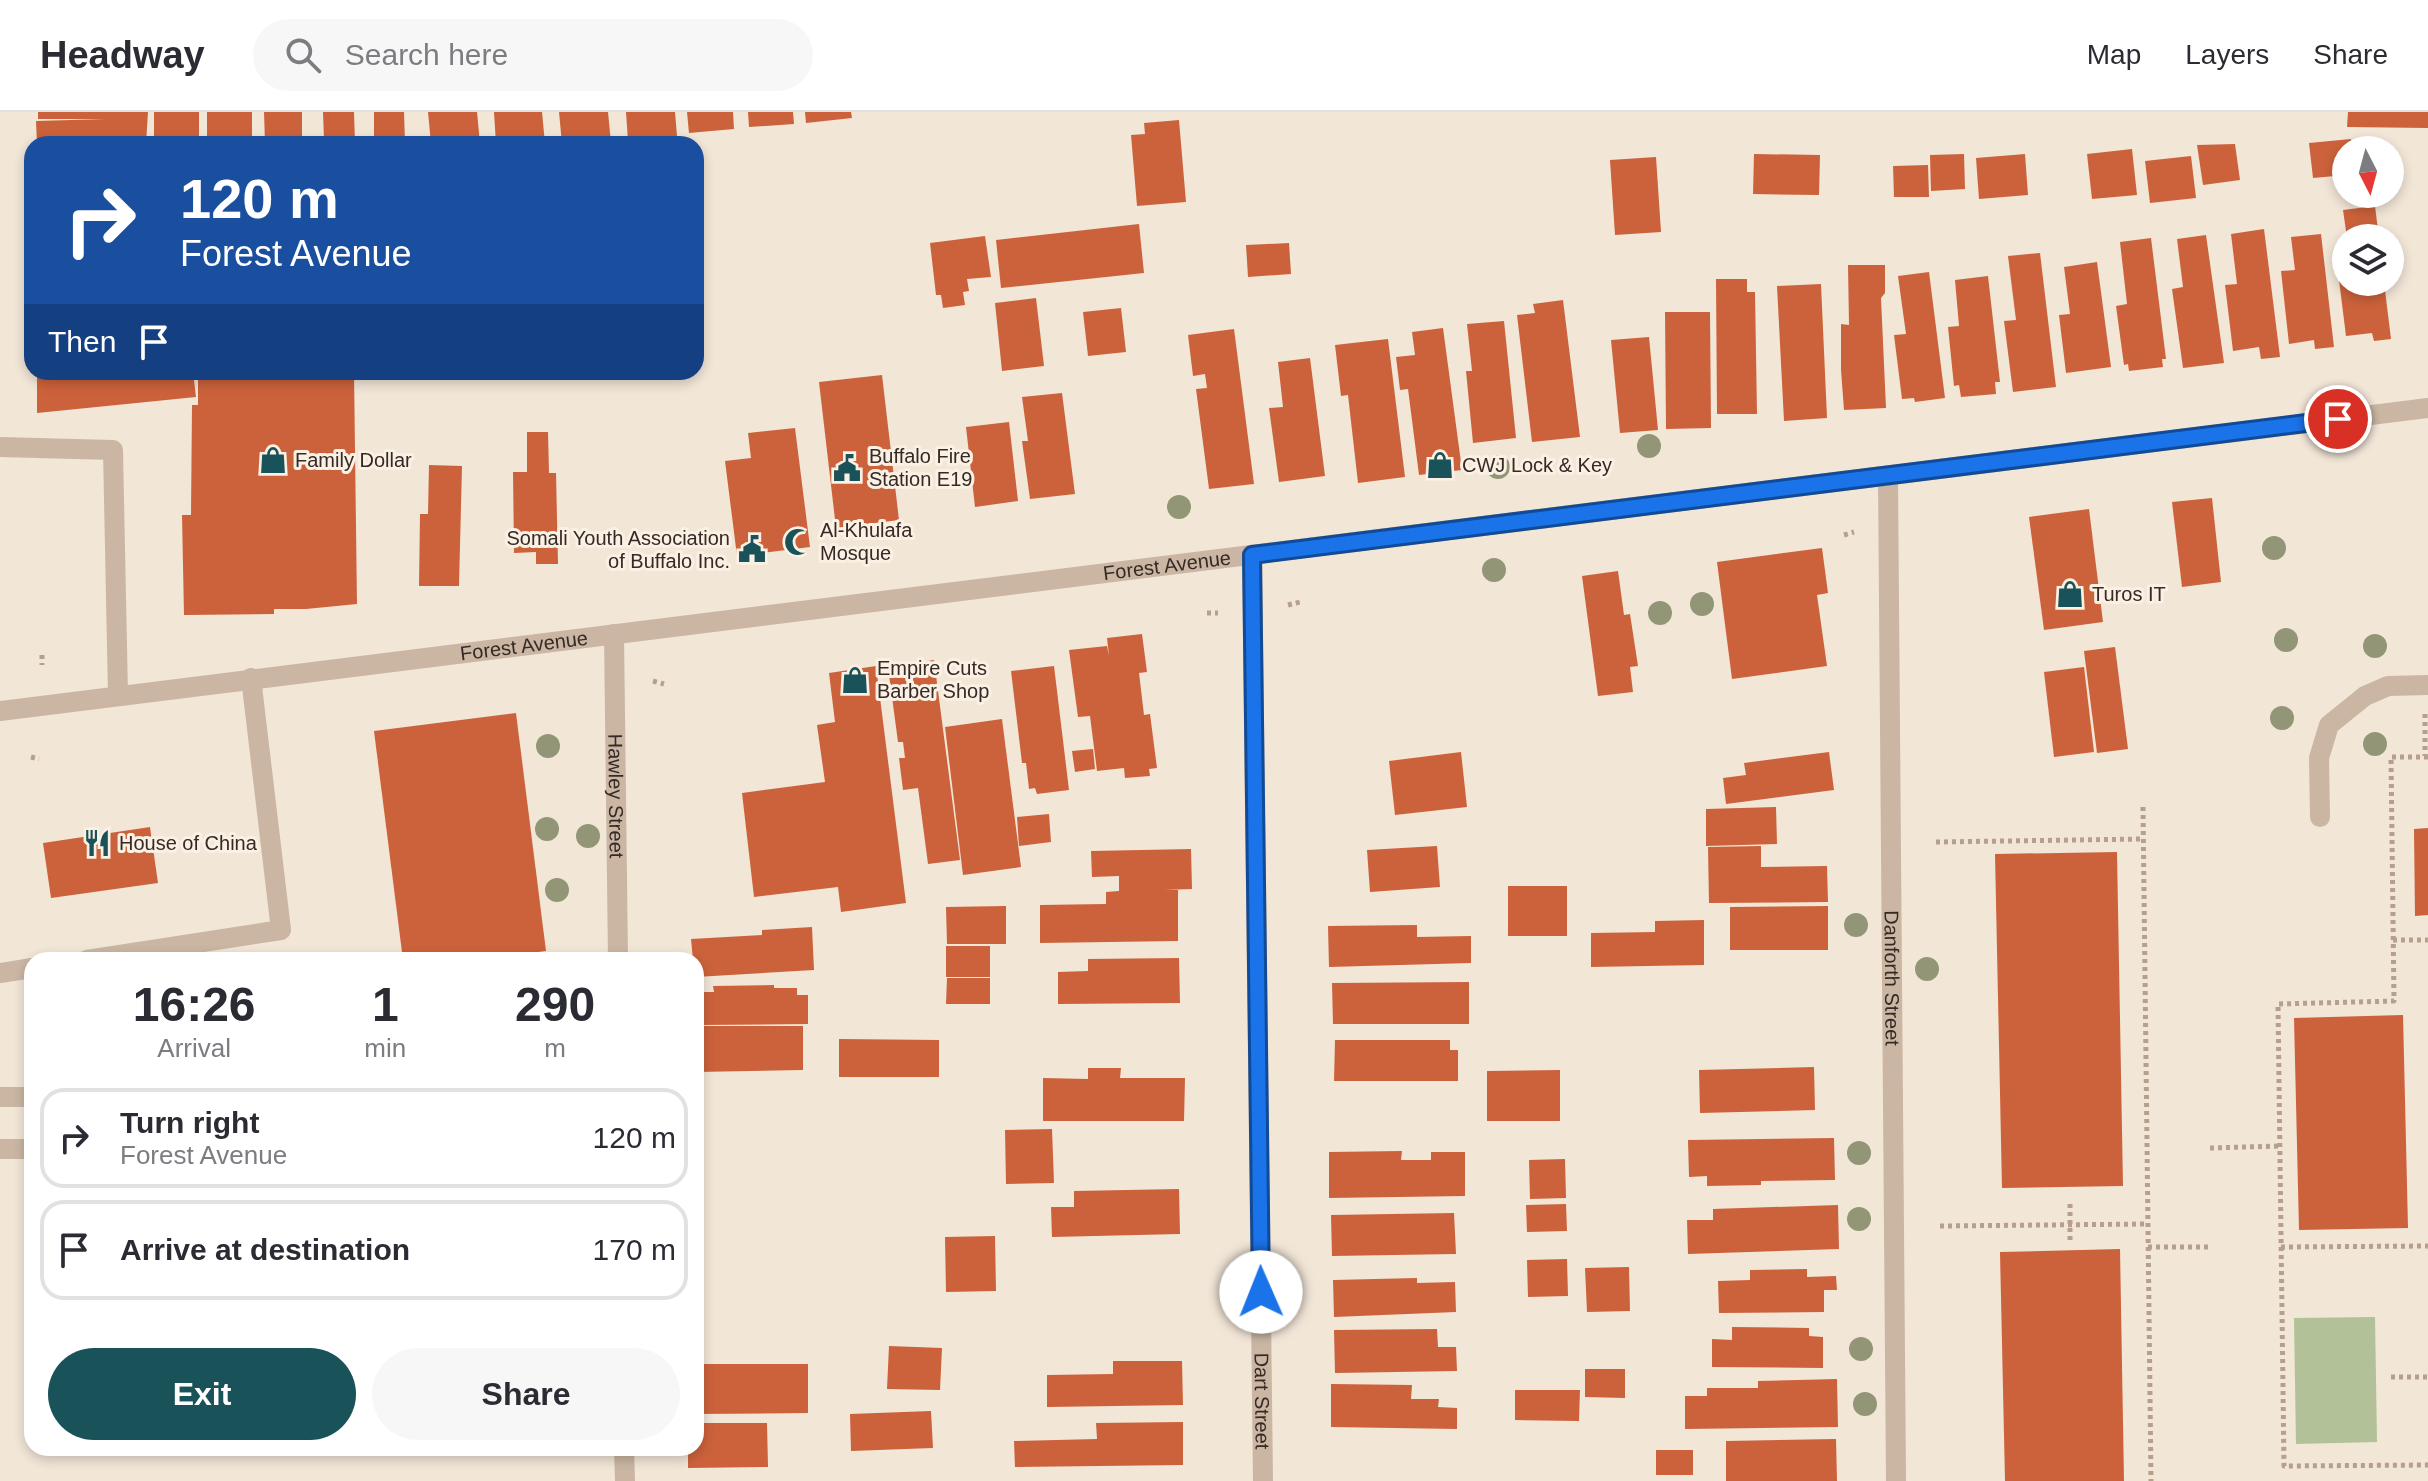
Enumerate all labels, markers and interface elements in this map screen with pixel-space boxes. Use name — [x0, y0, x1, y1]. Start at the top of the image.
search box — [253, 19, 813, 91]
icon: search — [281, 33, 325, 77]
text: Headway — [40, 34, 205, 76]
text: Search here — [345, 38, 508, 71]
text: Map — [2087, 39, 2141, 70]
text: Layers — [2185, 39, 2269, 70]
text: Share — [2313, 39, 2388, 70]
north arrow — [2332, 136, 2404, 208]
map controls — [2332, 136, 2404, 296]
text: 120 m — [180, 167, 339, 230]
icon: right — [48, 168, 152, 272]
button: layers — [2332, 224, 2404, 296]
text: Forest Avenue — [180, 233, 412, 274]
icon: arrive — [132, 320, 176, 364]
text: Then — [48, 325, 116, 358]
pin — [2304, 385, 2372, 453]
icon: arrive — [2316, 397, 2360, 441]
shop icon: Family Dollar — [258, 445, 288, 475]
place label: Buffalo Fire Station E19 — [869, 445, 972, 490]
place label: Family Dollar — [295, 449, 412, 471]
shop icon: CWJ Lock & Key — [1425, 450, 1455, 480]
public building icon: Buffalo Fire Station E19 — [832, 453, 862, 483]
place label: CWJ Lock & Key — [1462, 454, 1612, 476]
place label: Al-Khulafa Mosque — [820, 519, 913, 564]
place label: Somali Youth Association of Buffalo Inc. — [507, 527, 730, 572]
mosque icon: Al-Khulafa Mosque — [783, 527, 813, 557]
public building icon: Somali Youth Association of Buffalo Inc. — [737, 534, 767, 564]
street label: Forest Avenue — [1102, 546, 1232, 584]
shop icon: Turos IT — [2055, 579, 2085, 609]
place label: Turos IT — [2092, 583, 2166, 605]
street label: Forest Avenue — [459, 627, 589, 664]
place label: Empire Cuts Barber Shop — [877, 657, 989, 702]
shop icon: Empire Cuts Barber Shop — [840, 665, 870, 695]
street label: Hawley Street — [604, 734, 628, 859]
restaurant icon: House of China — [82, 828, 112, 858]
place label: House of China — [119, 832, 258, 854]
street label: Danforth Street — [1880, 910, 1904, 1046]
text: 16:26 — [133, 978, 256, 1031]
text: 1 — [372, 978, 399, 1031]
text: 290 — [515, 978, 595, 1031]
text: Arrival — [157, 1033, 231, 1063]
text: min — [364, 1033, 406, 1063]
text: m — [544, 1033, 566, 1063]
text: Turn right — [120, 1106, 259, 1139]
icon: right — [52, 1116, 96, 1160]
text: 120 m — [593, 1121, 676, 1154]
text: Forest Avenue — [120, 1140, 287, 1170]
icon: arrive — [52, 1228, 96, 1272]
text: Arrive at destination — [120, 1233, 410, 1266]
text: 170 m — [593, 1233, 676, 1266]
position arrow — [1219, 1250, 1303, 1334]
button: Exit — [48, 1348, 356, 1440]
button: Share — [372, 1348, 680, 1440]
street label: Dart Street — [1250, 1352, 1274, 1450]

